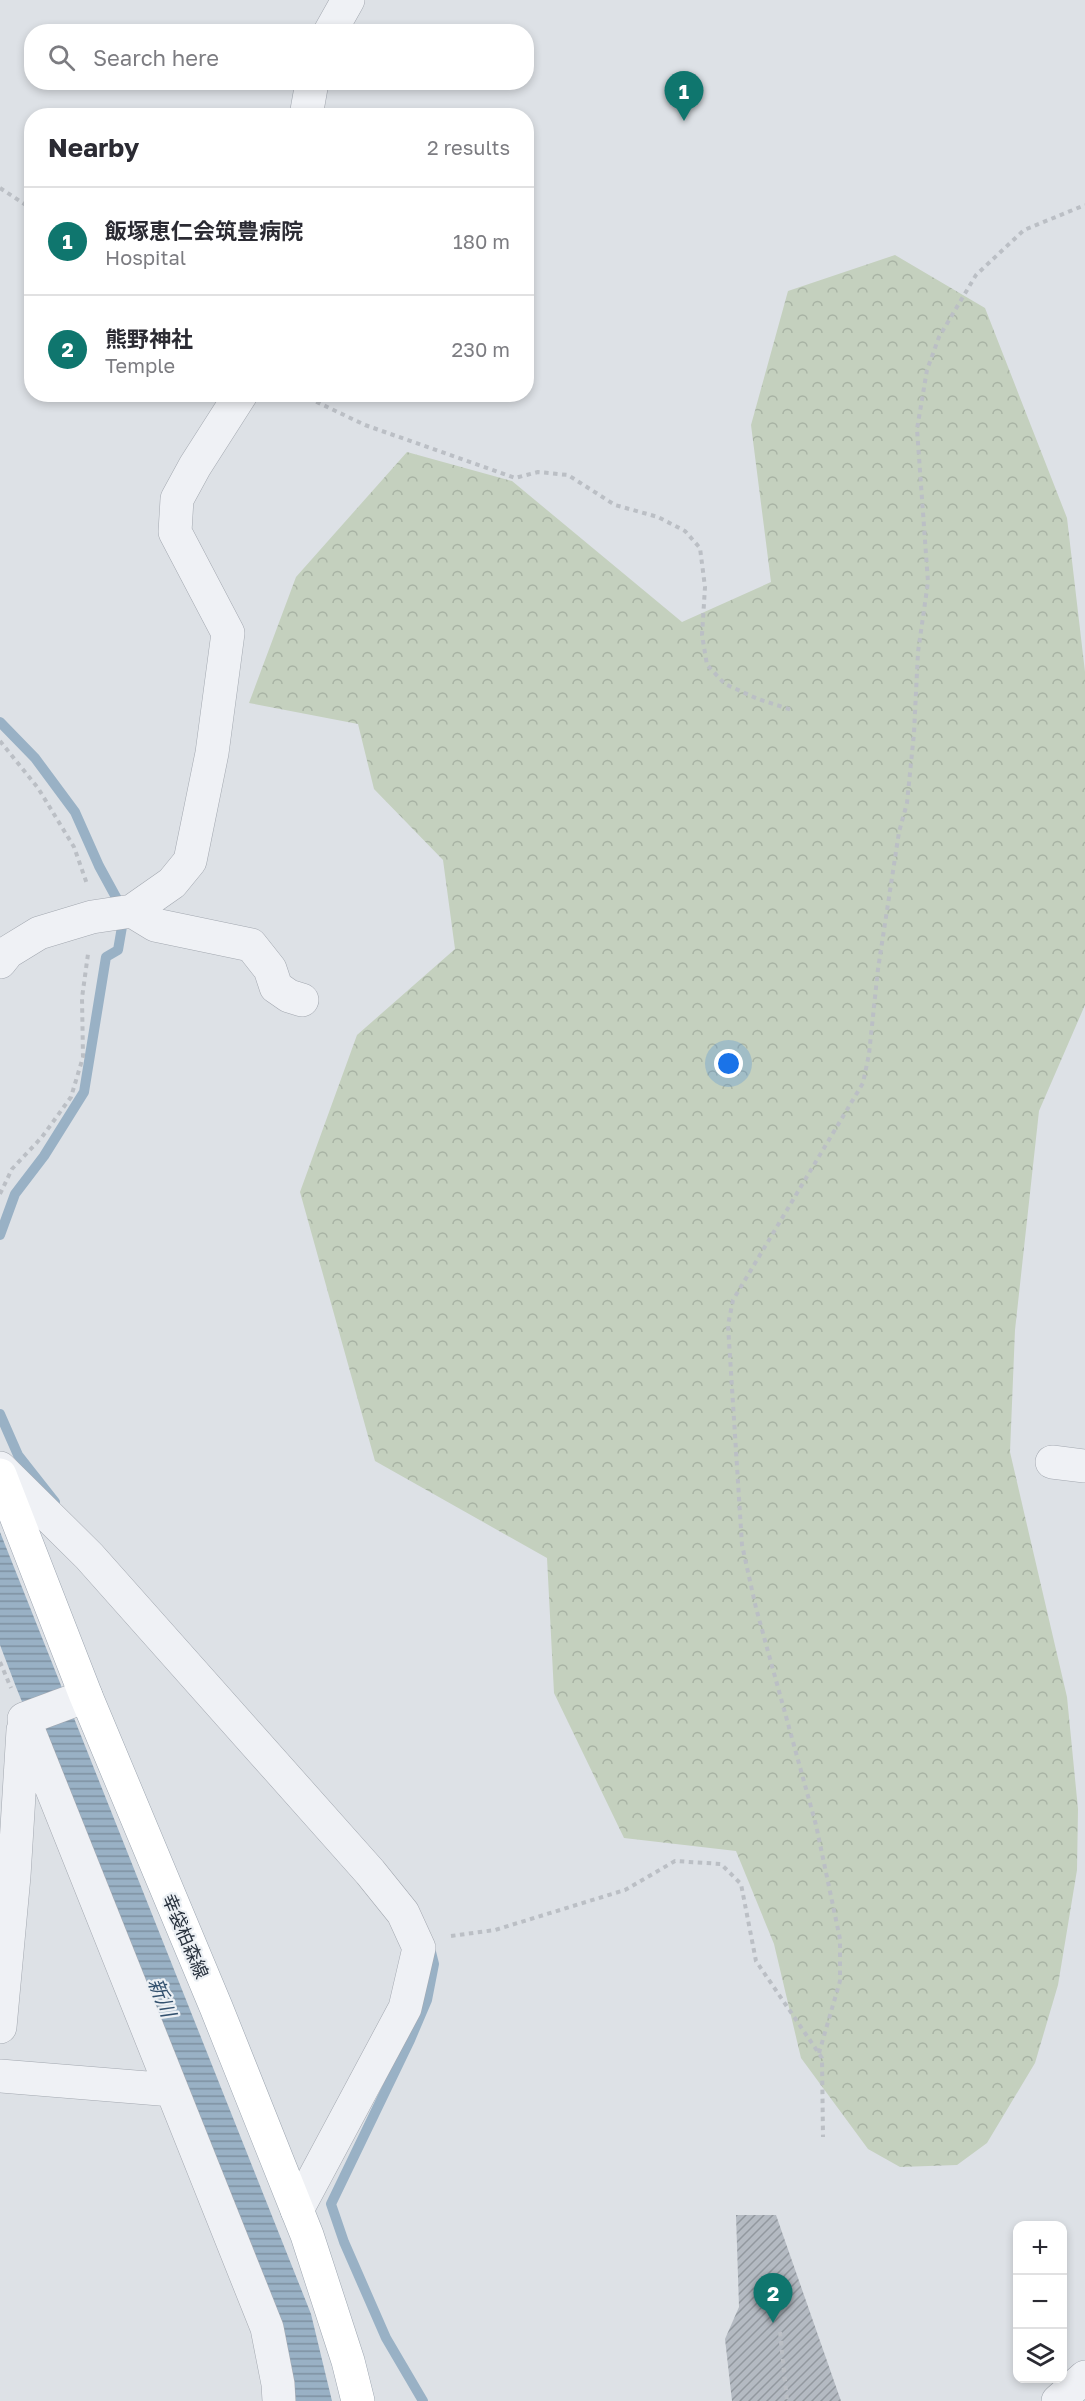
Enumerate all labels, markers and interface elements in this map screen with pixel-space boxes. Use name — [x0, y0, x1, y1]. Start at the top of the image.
search box — [24, 24, 534, 90]
icon: search — [45, 41, 78, 74]
text: Search here — [93, 44, 219, 71]
pin: 1 — [664, 72, 704, 121]
text: Nearby — [48, 132, 139, 163]
text: 2 results — [427, 135, 510, 159]
text: 飯塚恵仁会筑豊病院 — [105, 217, 303, 244]
text: 1 — [62, 229, 73, 253]
text: 180 m — [453, 229, 510, 253]
text: Hospital — [105, 245, 186, 269]
text: 熊野神社 — [105, 325, 193, 352]
text: 2 — [61, 337, 74, 361]
text: 230 m — [452, 337, 510, 361]
text: Temple — [105, 353, 175, 377]
your location — [714, 1049, 743, 1078]
street label: 幸袋柏森線 — [158, 1890, 214, 1982]
water label: 新川 — [144, 1974, 182, 2022]
map controls — [1013, 2221, 1067, 2383]
button: + — [1013, 2221, 1067, 2275]
pin: 2 — [754, 2274, 792, 2323]
button: − — [1013, 2275, 1067, 2329]
button: layers — [1013, 2329, 1067, 2383]

